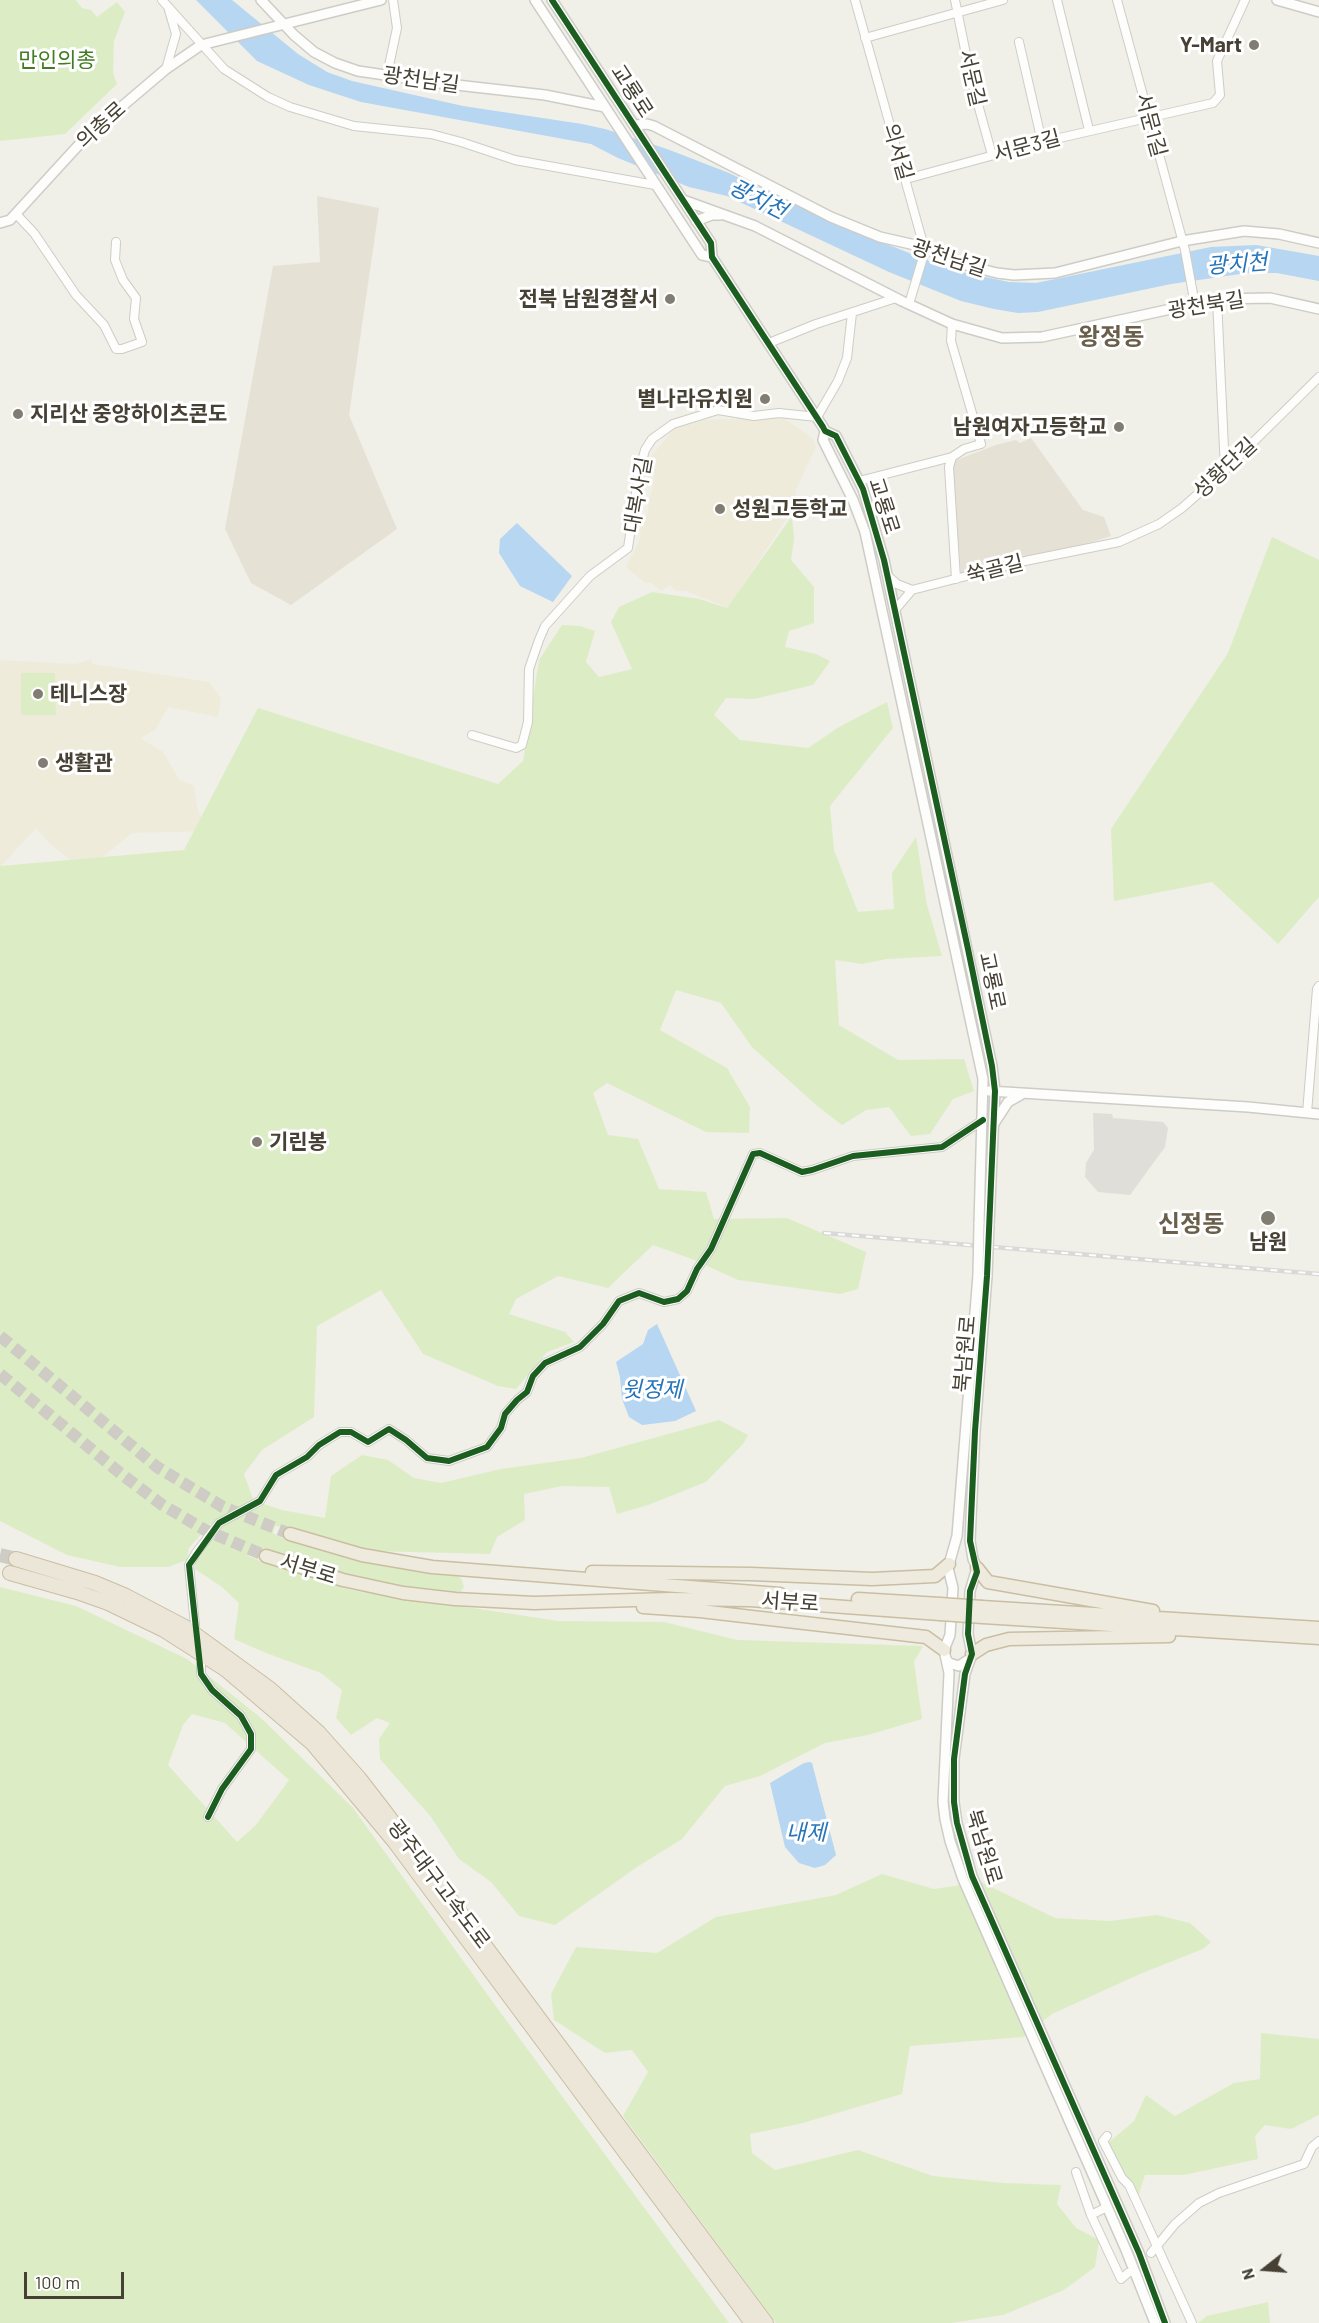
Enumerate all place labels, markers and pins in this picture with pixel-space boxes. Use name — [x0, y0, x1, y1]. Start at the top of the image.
place label: Y-Mart — [1180, 32, 1242, 58]
marker: Y-Mart — [1247, 38, 1261, 52]
place label: 전북 남원경찰서 — [519, 286, 658, 312]
marker: 전북 남원경찰서 — [663, 292, 677, 306]
place label: 별나라유치원 — [637, 386, 753, 412]
marker: 별나라유치원 — [758, 392, 772, 406]
place label: 지리산 중앙하이츠콘도 — [30, 401, 227, 427]
marker: 지리산 중앙하이츠콘도 — [11, 407, 25, 421]
place label: 남원여자고등학교 — [952, 414, 1107, 440]
marker: 남원여자고등학교 — [1112, 420, 1126, 434]
place label: 성원고등학교 — [732, 496, 848, 522]
marker: 성원고등학교 — [713, 502, 727, 516]
place label: 테니스장 — [50, 681, 127, 707]
marker: 테니스장 — [31, 687, 45, 701]
place label: 생활관 — [55, 750, 113, 776]
marker: 생활관 — [36, 756, 50, 770]
place label: 기린봉 — [269, 1129, 327, 1155]
marker: 기린봉 — [250, 1135, 264, 1149]
marker: 남원 — [1259, 1209, 1277, 1227]
place label: 남원 — [1249, 1229, 1287, 1255]

